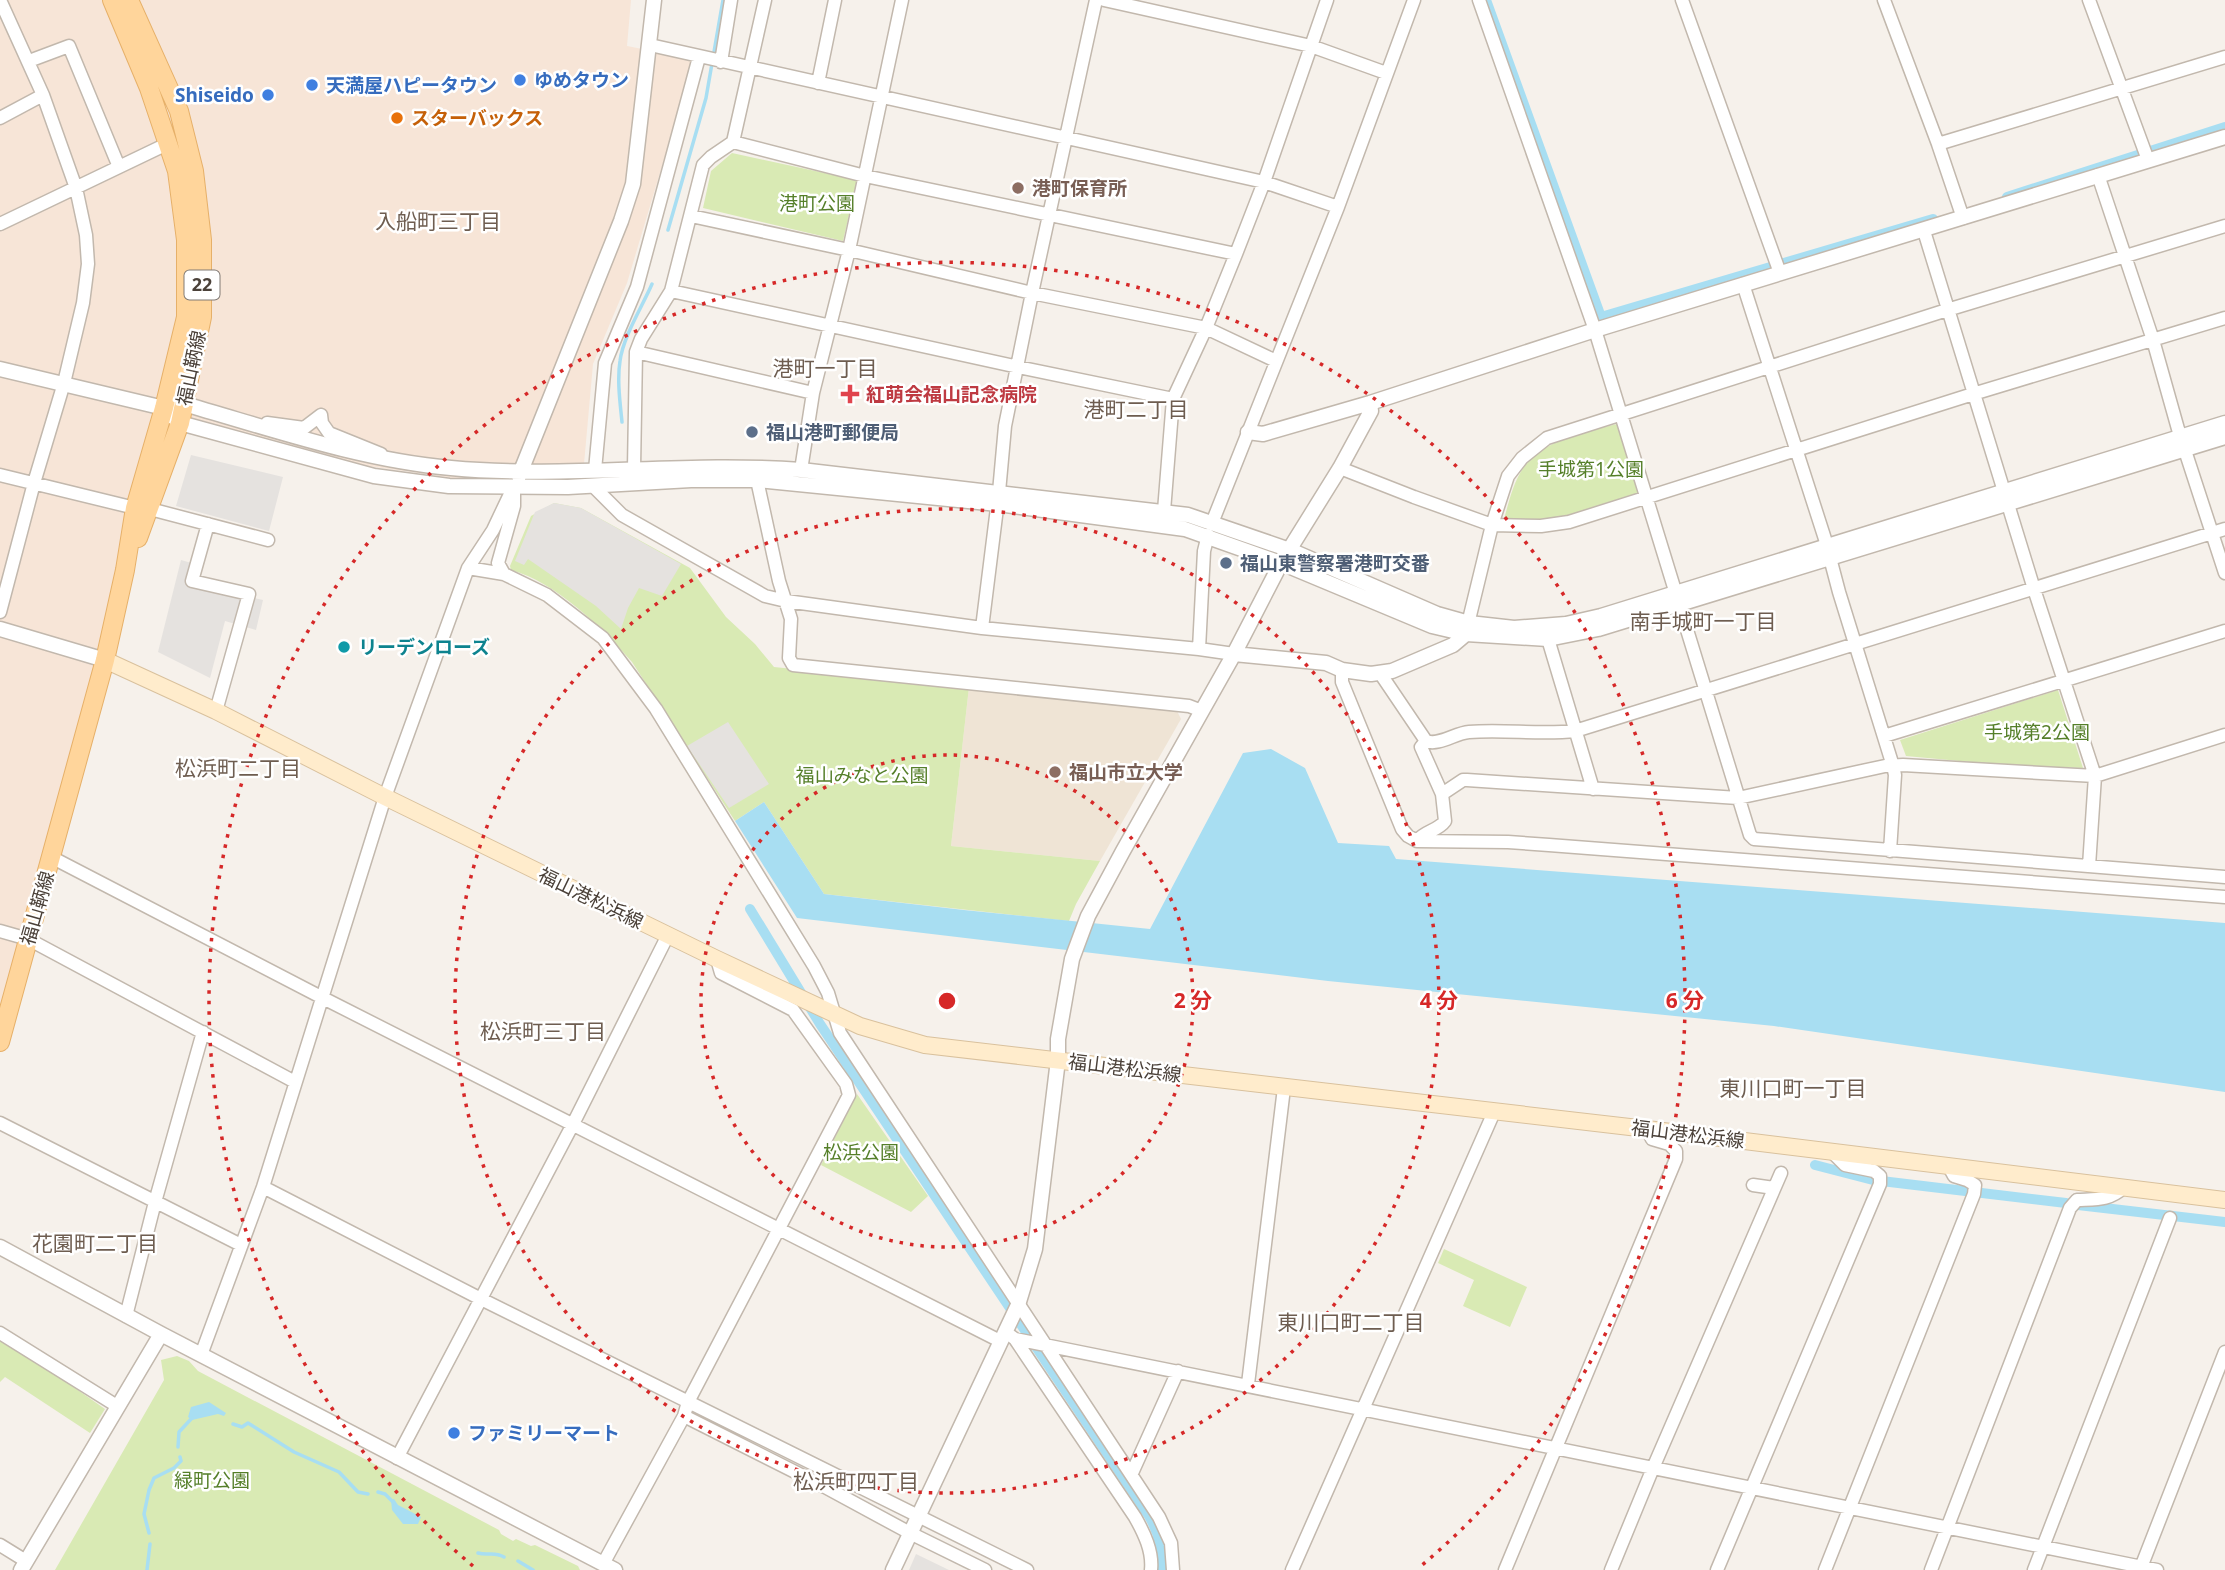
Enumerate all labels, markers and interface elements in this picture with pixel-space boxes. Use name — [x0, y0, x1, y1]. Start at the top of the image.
place label: ゆめタウン — [534, 67, 629, 93]
place label: 天満屋ハピータウン — [326, 72, 497, 98]
marker: ゆめタウン — [512, 72, 528, 88]
marker: 天満屋ハピータウン — [304, 77, 320, 93]
place label: Shiseido — [175, 82, 254, 108]
marker: Shiseido — [260, 87, 276, 103]
place label: スターバックス — [411, 105, 543, 131]
marker: スターバックス — [389, 110, 405, 126]
place label: 港町保育所 — [1032, 175, 1127, 201]
marker: 港町保育所 — [1010, 180, 1026, 196]
park label: 港町公園 — [779, 190, 855, 216]
district label: 入船町三丁目 — [375, 207, 501, 235]
road number: 22 — [184, 270, 220, 300]
street label: 福山鞆線 — [170, 328, 212, 408]
district label: 港町一丁目 — [773, 354, 878, 382]
place label: 紅萌会福山記念病院 — [866, 381, 1037, 407]
marker: 紅萌会福山記念病院 — [840, 384, 860, 404]
district label: 港町二丁目 — [1084, 395, 1189, 423]
place label: 福山港町郵便局 — [766, 419, 899, 445]
marker: 福山港町郵便局 — [744, 424, 760, 440]
park label: 手城第1公園 — [1538, 456, 1644, 482]
place label: 福山東警察署港町交番 — [1240, 550, 1430, 576]
marker: 福山東警察署港町交番 — [1218, 555, 1234, 571]
district label: 南手城町一丁目 — [1630, 607, 1777, 635]
place label: リーデンローズ — [358, 634, 490, 660]
marker: リーデンローズ — [336, 639, 352, 655]
park label: 手城第2公園 — [1984, 719, 2090, 745]
district label: 松浜町二丁目 — [175, 754, 301, 782]
place label: 福山市立大学 — [1069, 759, 1183, 785]
park label: 福山みなと公園 — [795, 762, 929, 788]
marker: 福山市立大学 — [1047, 764, 1063, 780]
street label: 福山港松浜線 — [534, 861, 648, 935]
street label: 福山鞆線 — [14, 868, 60, 948]
text: 2 分 — [1174, 986, 1212, 1014]
text: 4 分 — [1420, 986, 1458, 1014]
text: 6 分 — [1666, 986, 1704, 1014]
centre of rings — [935, 989, 959, 1013]
district label: 松浜町三丁目 — [480, 1017, 606, 1045]
street label: 福山港松浜線 — [1067, 1048, 1183, 1088]
district label: 東川口町一丁目 — [1720, 1074, 1867, 1102]
street label: 福山港松浜線 — [1630, 1114, 1746, 1154]
park label: 松浜公園 — [823, 1139, 899, 1165]
district label: 花園町二丁目 — [32, 1229, 158, 1257]
district label: 東川口町二丁目 — [1278, 1308, 1425, 1336]
place label: ファミリーマート — [468, 1420, 620, 1446]
marker: ファミリーマート — [446, 1425, 462, 1441]
park label: 緑町公園 — [174, 1467, 250, 1493]
district label: 松浜町四丁目 — [793, 1467, 919, 1495]

